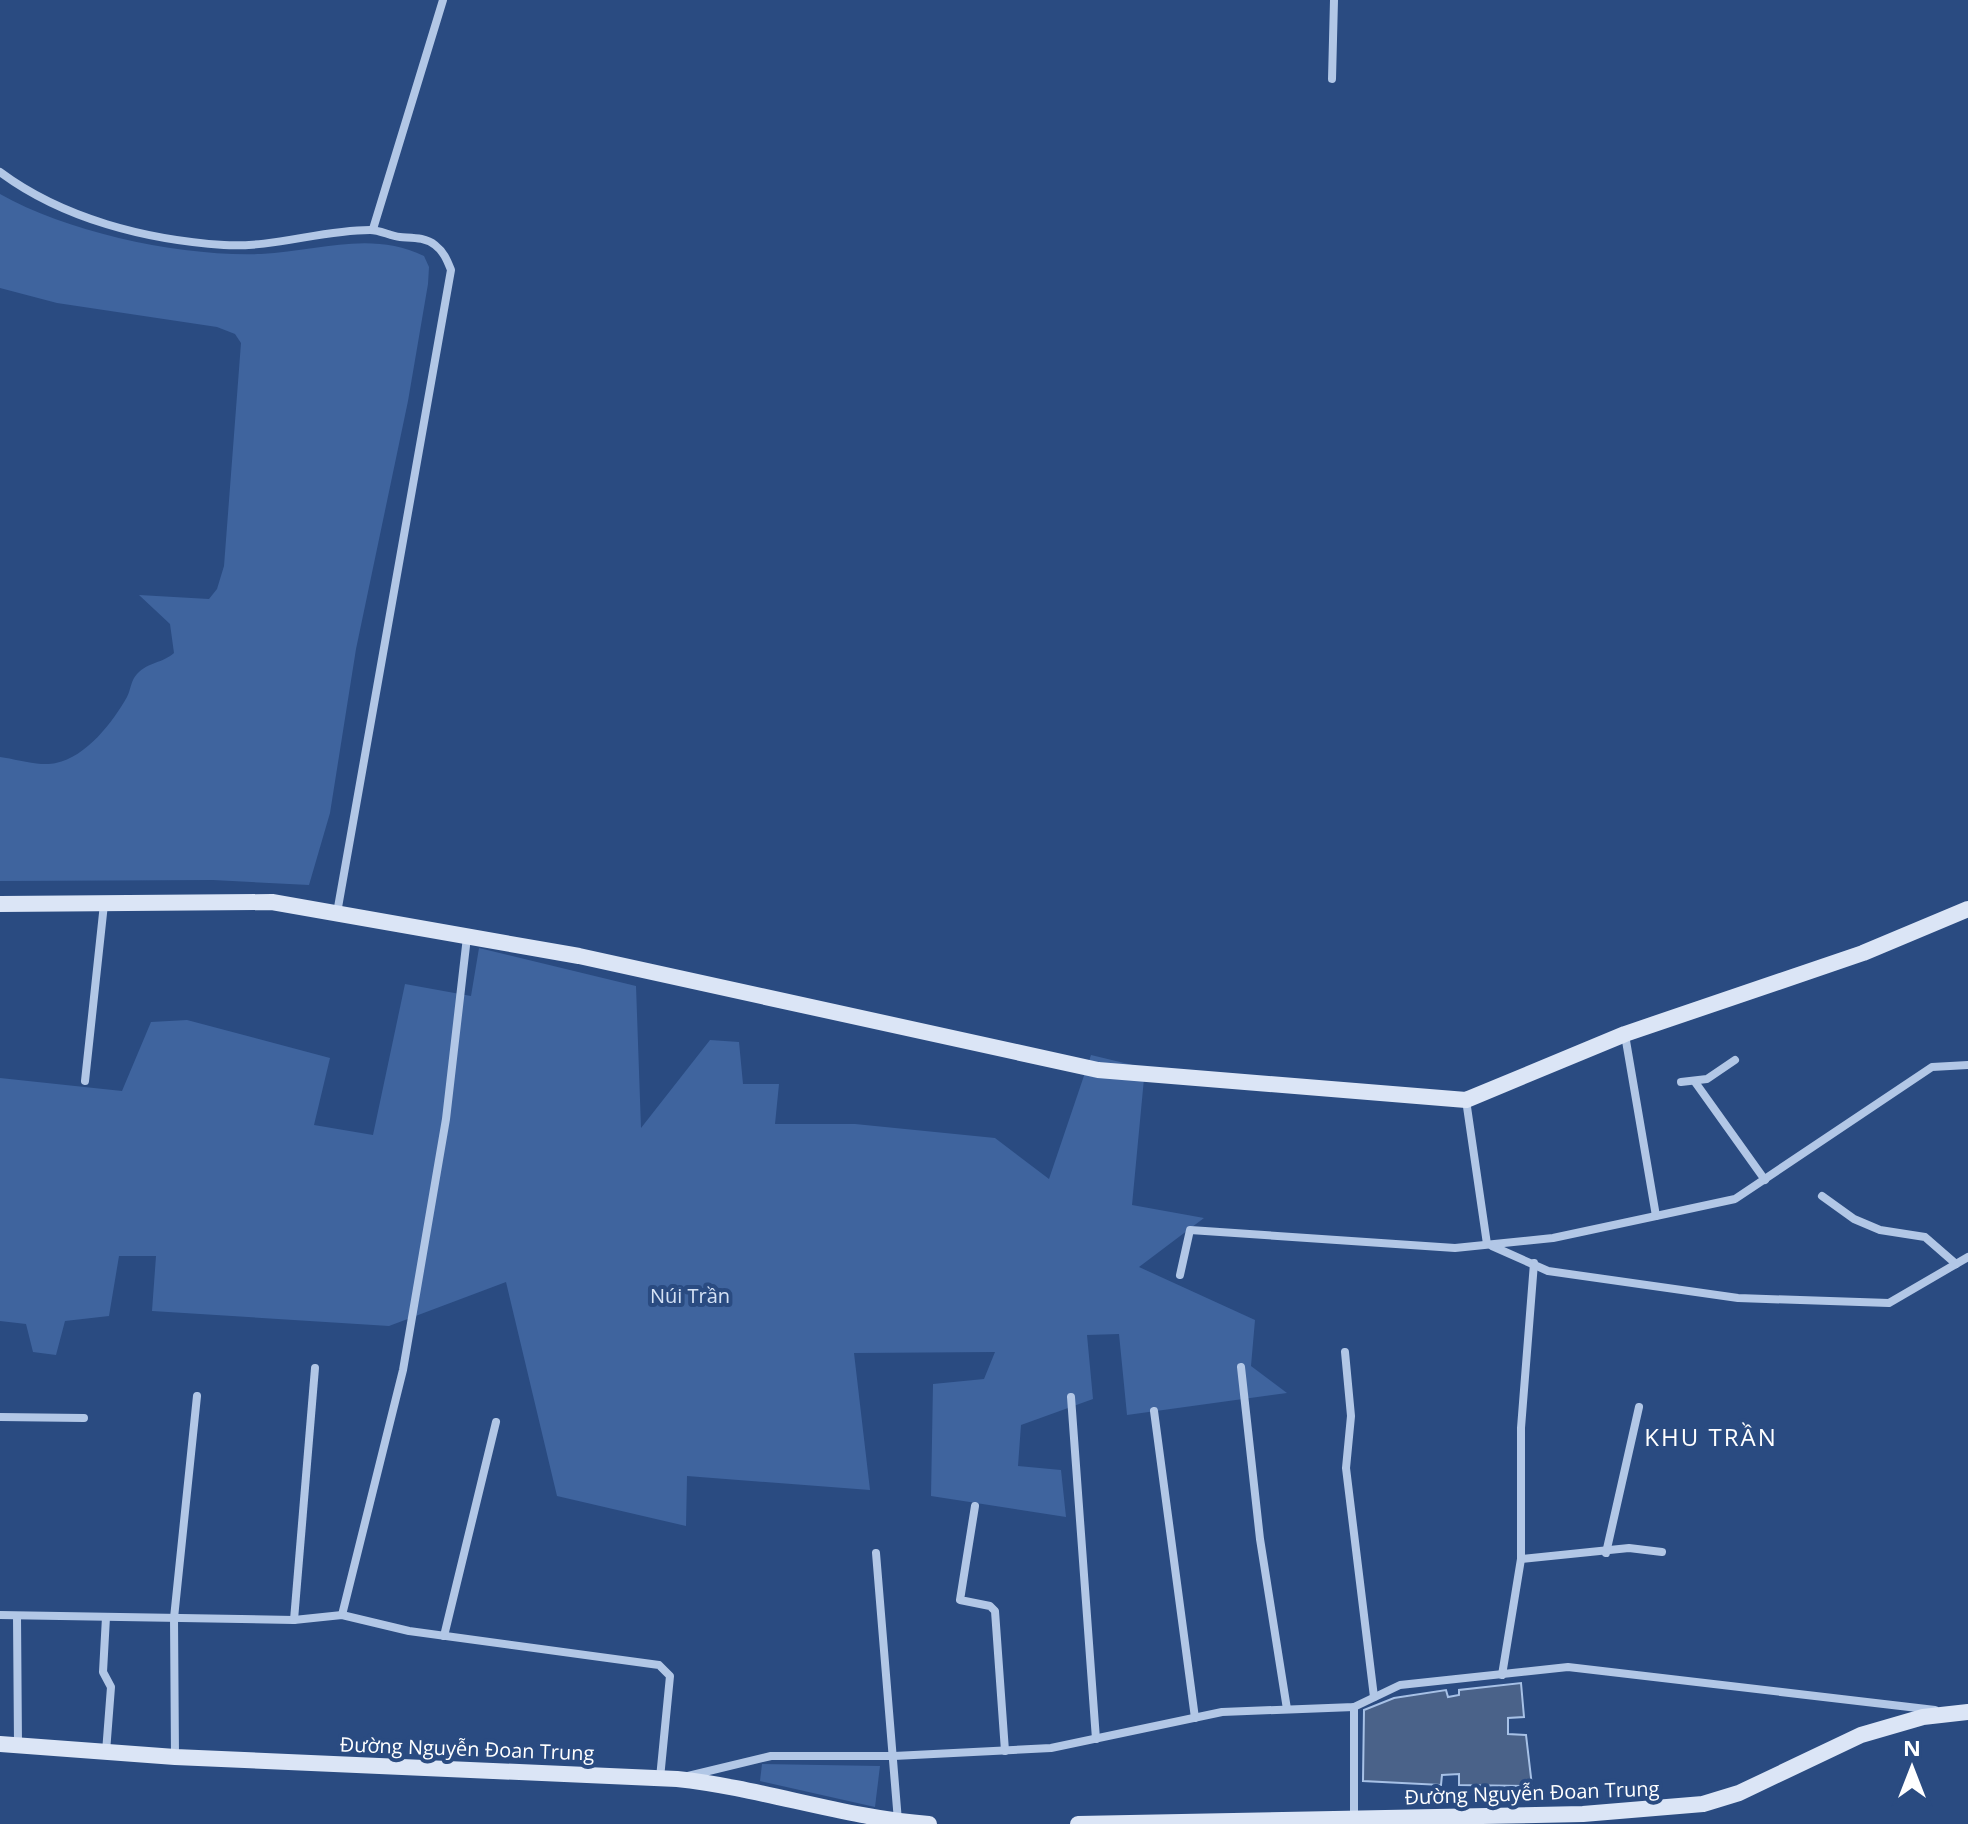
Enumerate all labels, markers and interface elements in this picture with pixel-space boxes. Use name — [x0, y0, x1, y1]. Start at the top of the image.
park label: Núi Trần — [650, 1282, 730, 1309]
district label: KHU TRẦN — [1644, 1420, 1778, 1453]
north arrow — [1872, 1728, 1952, 1808]
street label: Đường Nguyễn Đoan Trung — [339, 1731, 595, 1766]
text: N — [1903, 1732, 1921, 1762]
street label: Đường Nguyễn Đoan Trung — [1404, 1775, 1660, 1810]

